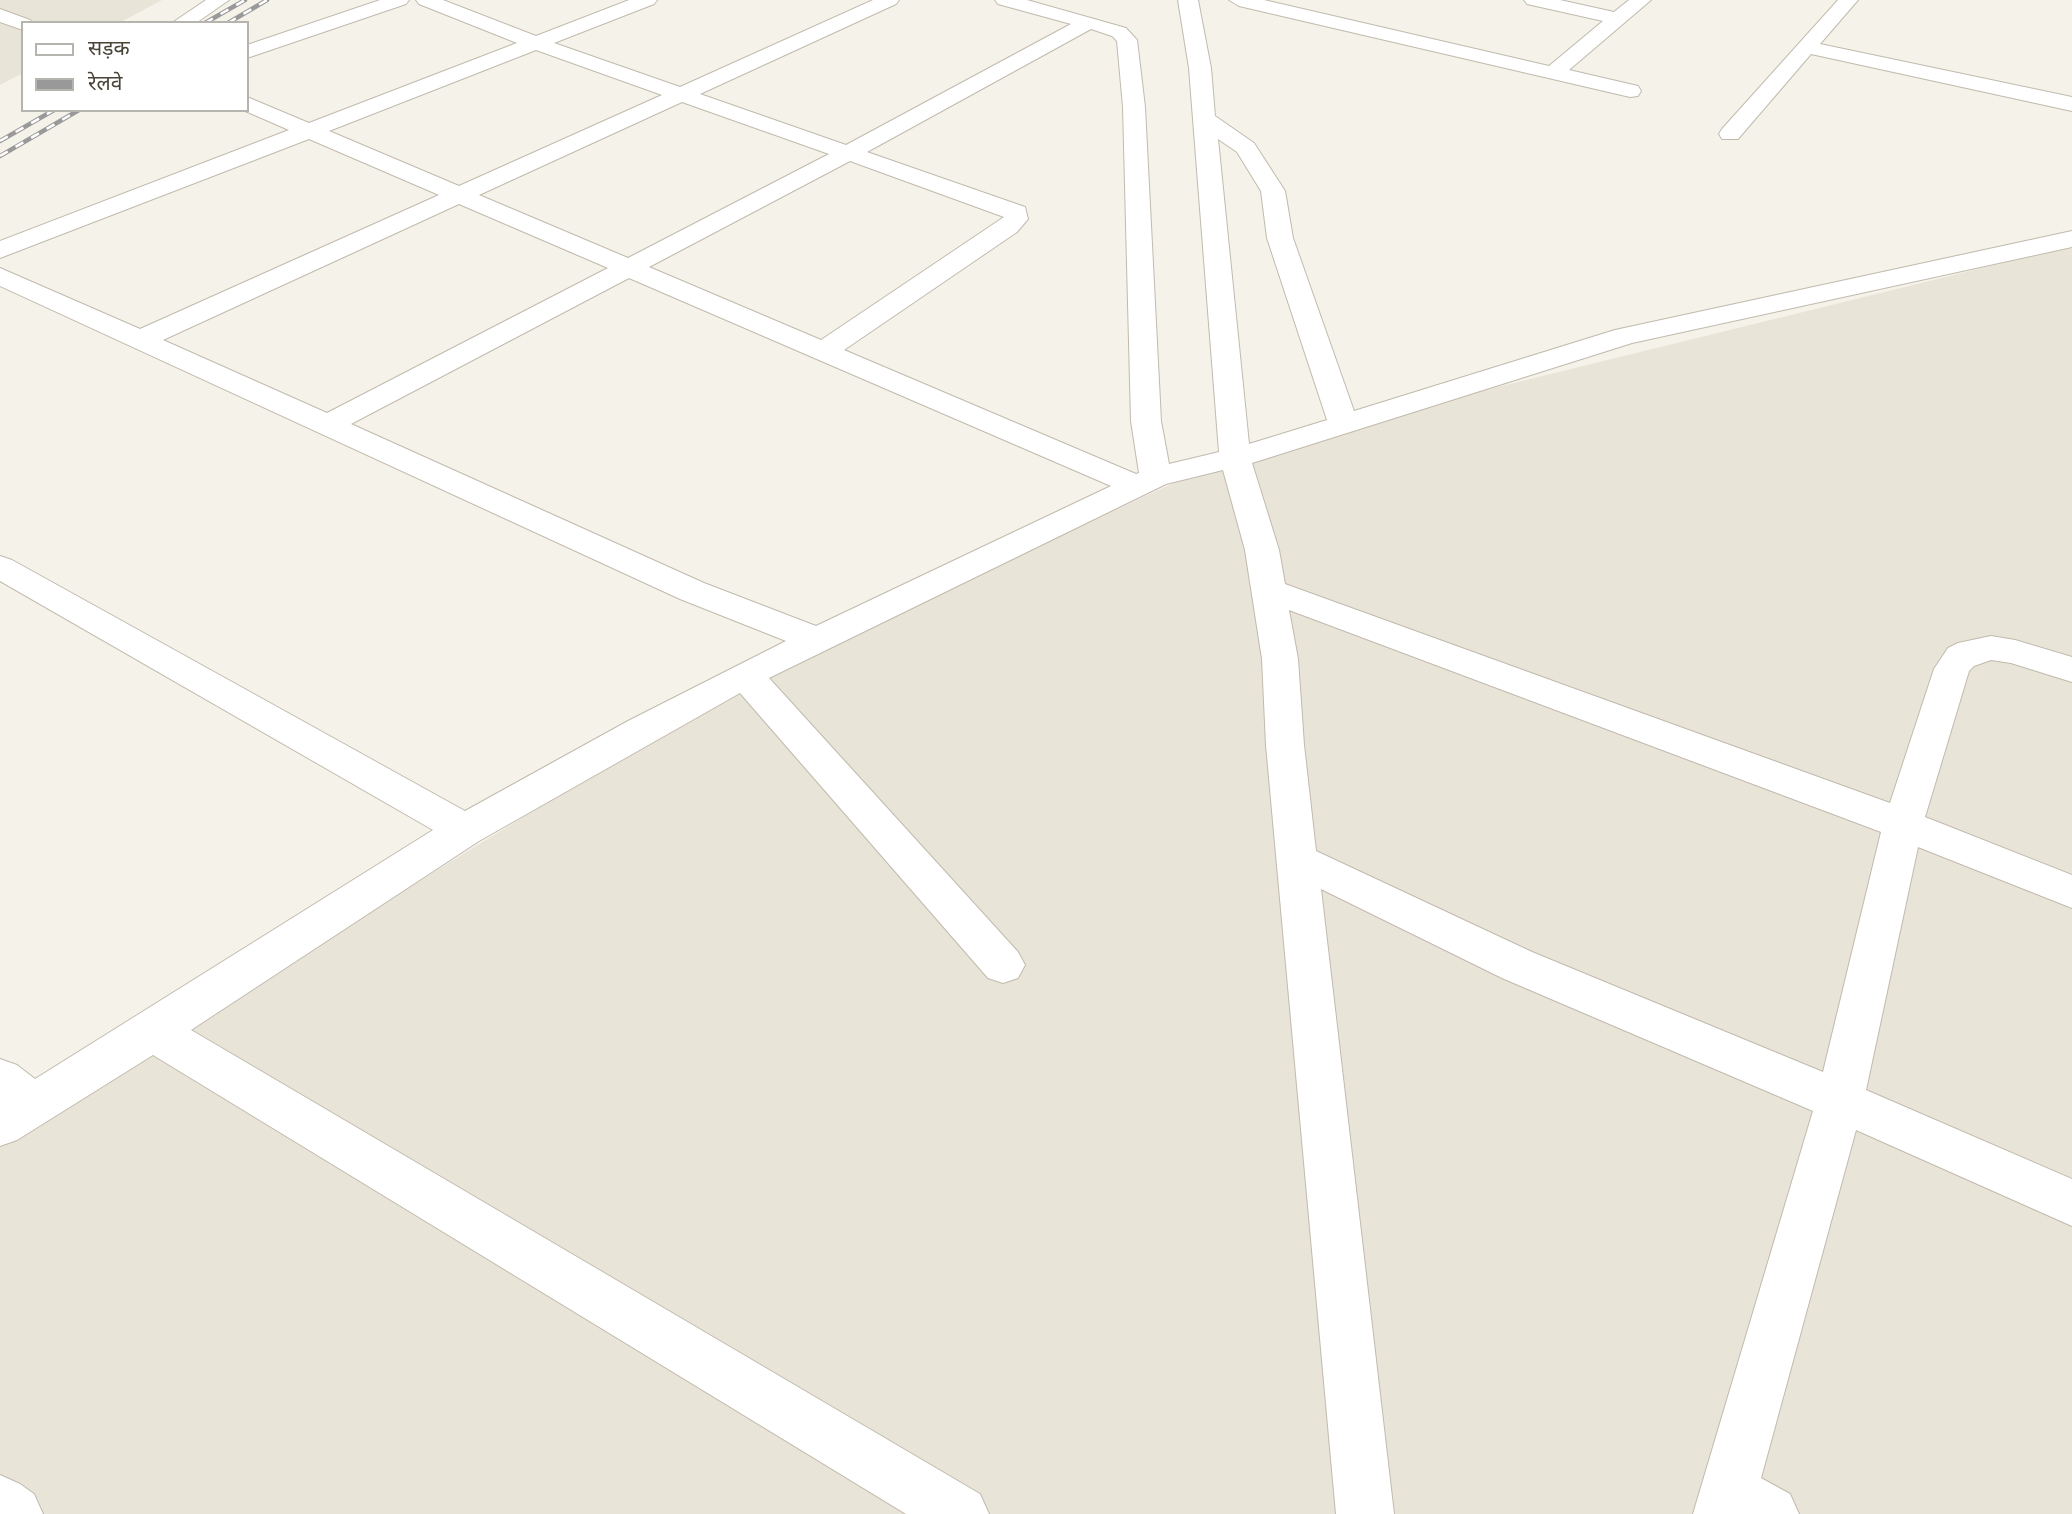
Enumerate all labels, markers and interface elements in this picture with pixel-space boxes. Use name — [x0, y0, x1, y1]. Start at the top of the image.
legend — [21, 21, 248, 112]
text: सड़क — [88, 35, 130, 59]
text: रेलवे — [88, 70, 123, 94]

